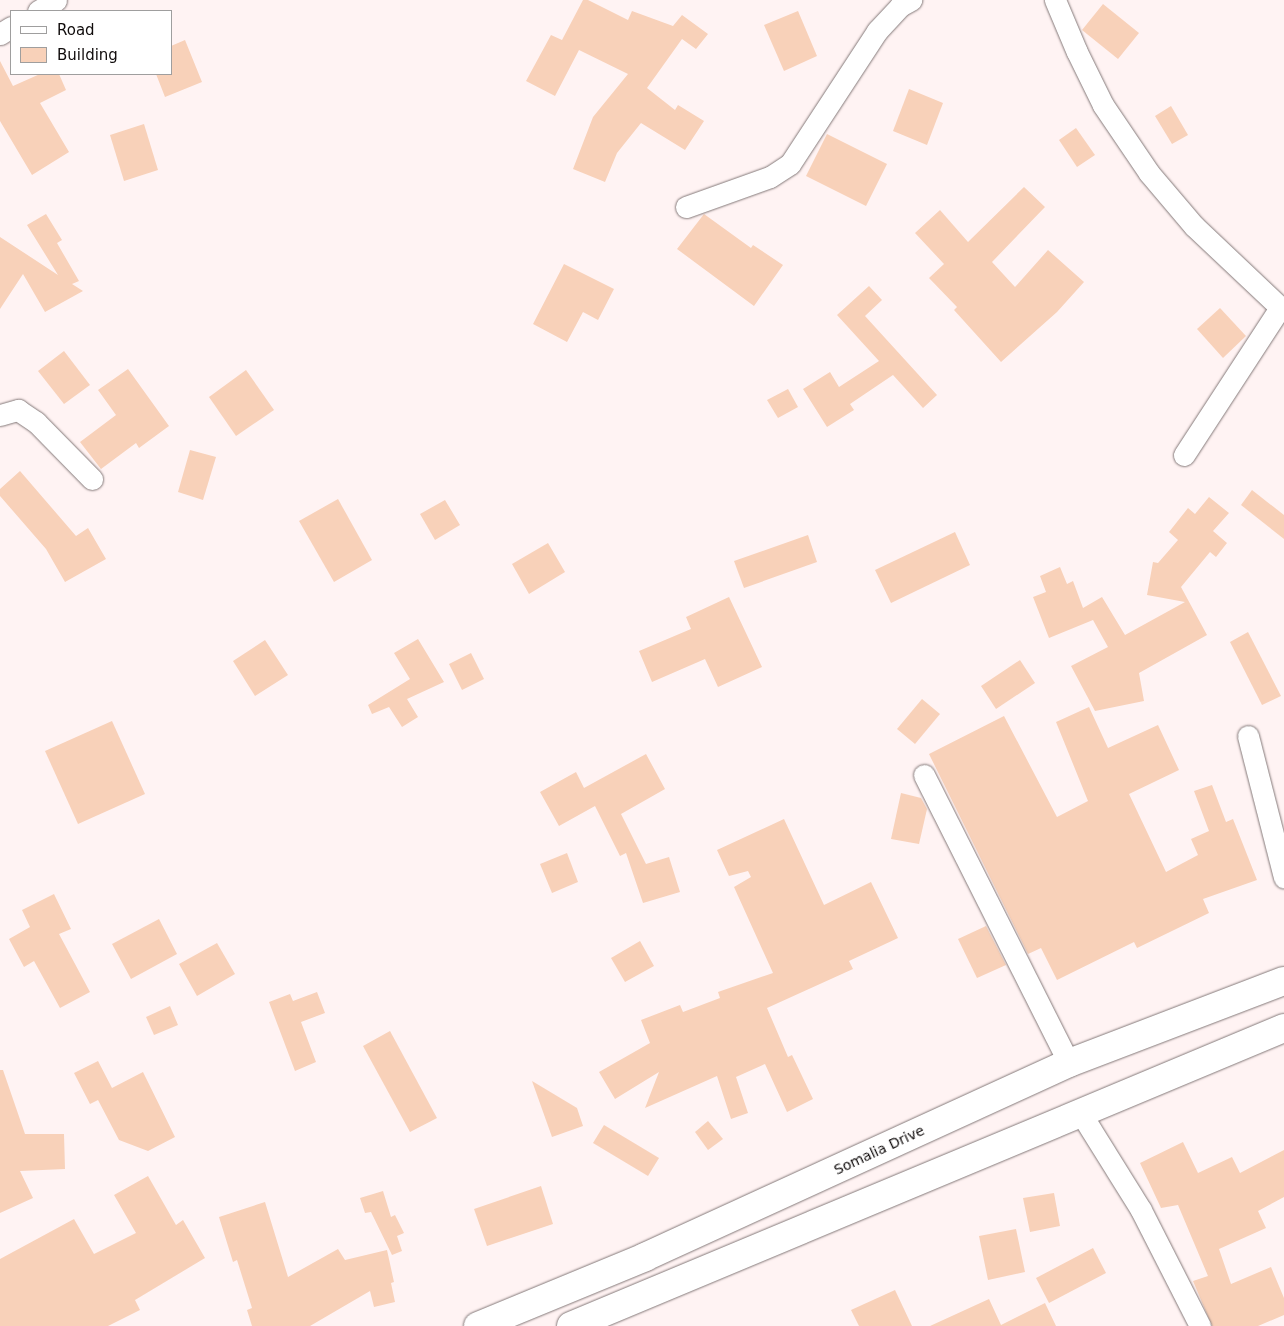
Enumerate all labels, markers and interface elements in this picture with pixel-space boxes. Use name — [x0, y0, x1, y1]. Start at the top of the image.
legend — [10, 10, 172, 75]
text: Road — [57, 21, 95, 39]
text: Building — [57, 46, 118, 64]
street label: Somalia Drive — [831, 1122, 927, 1178]

